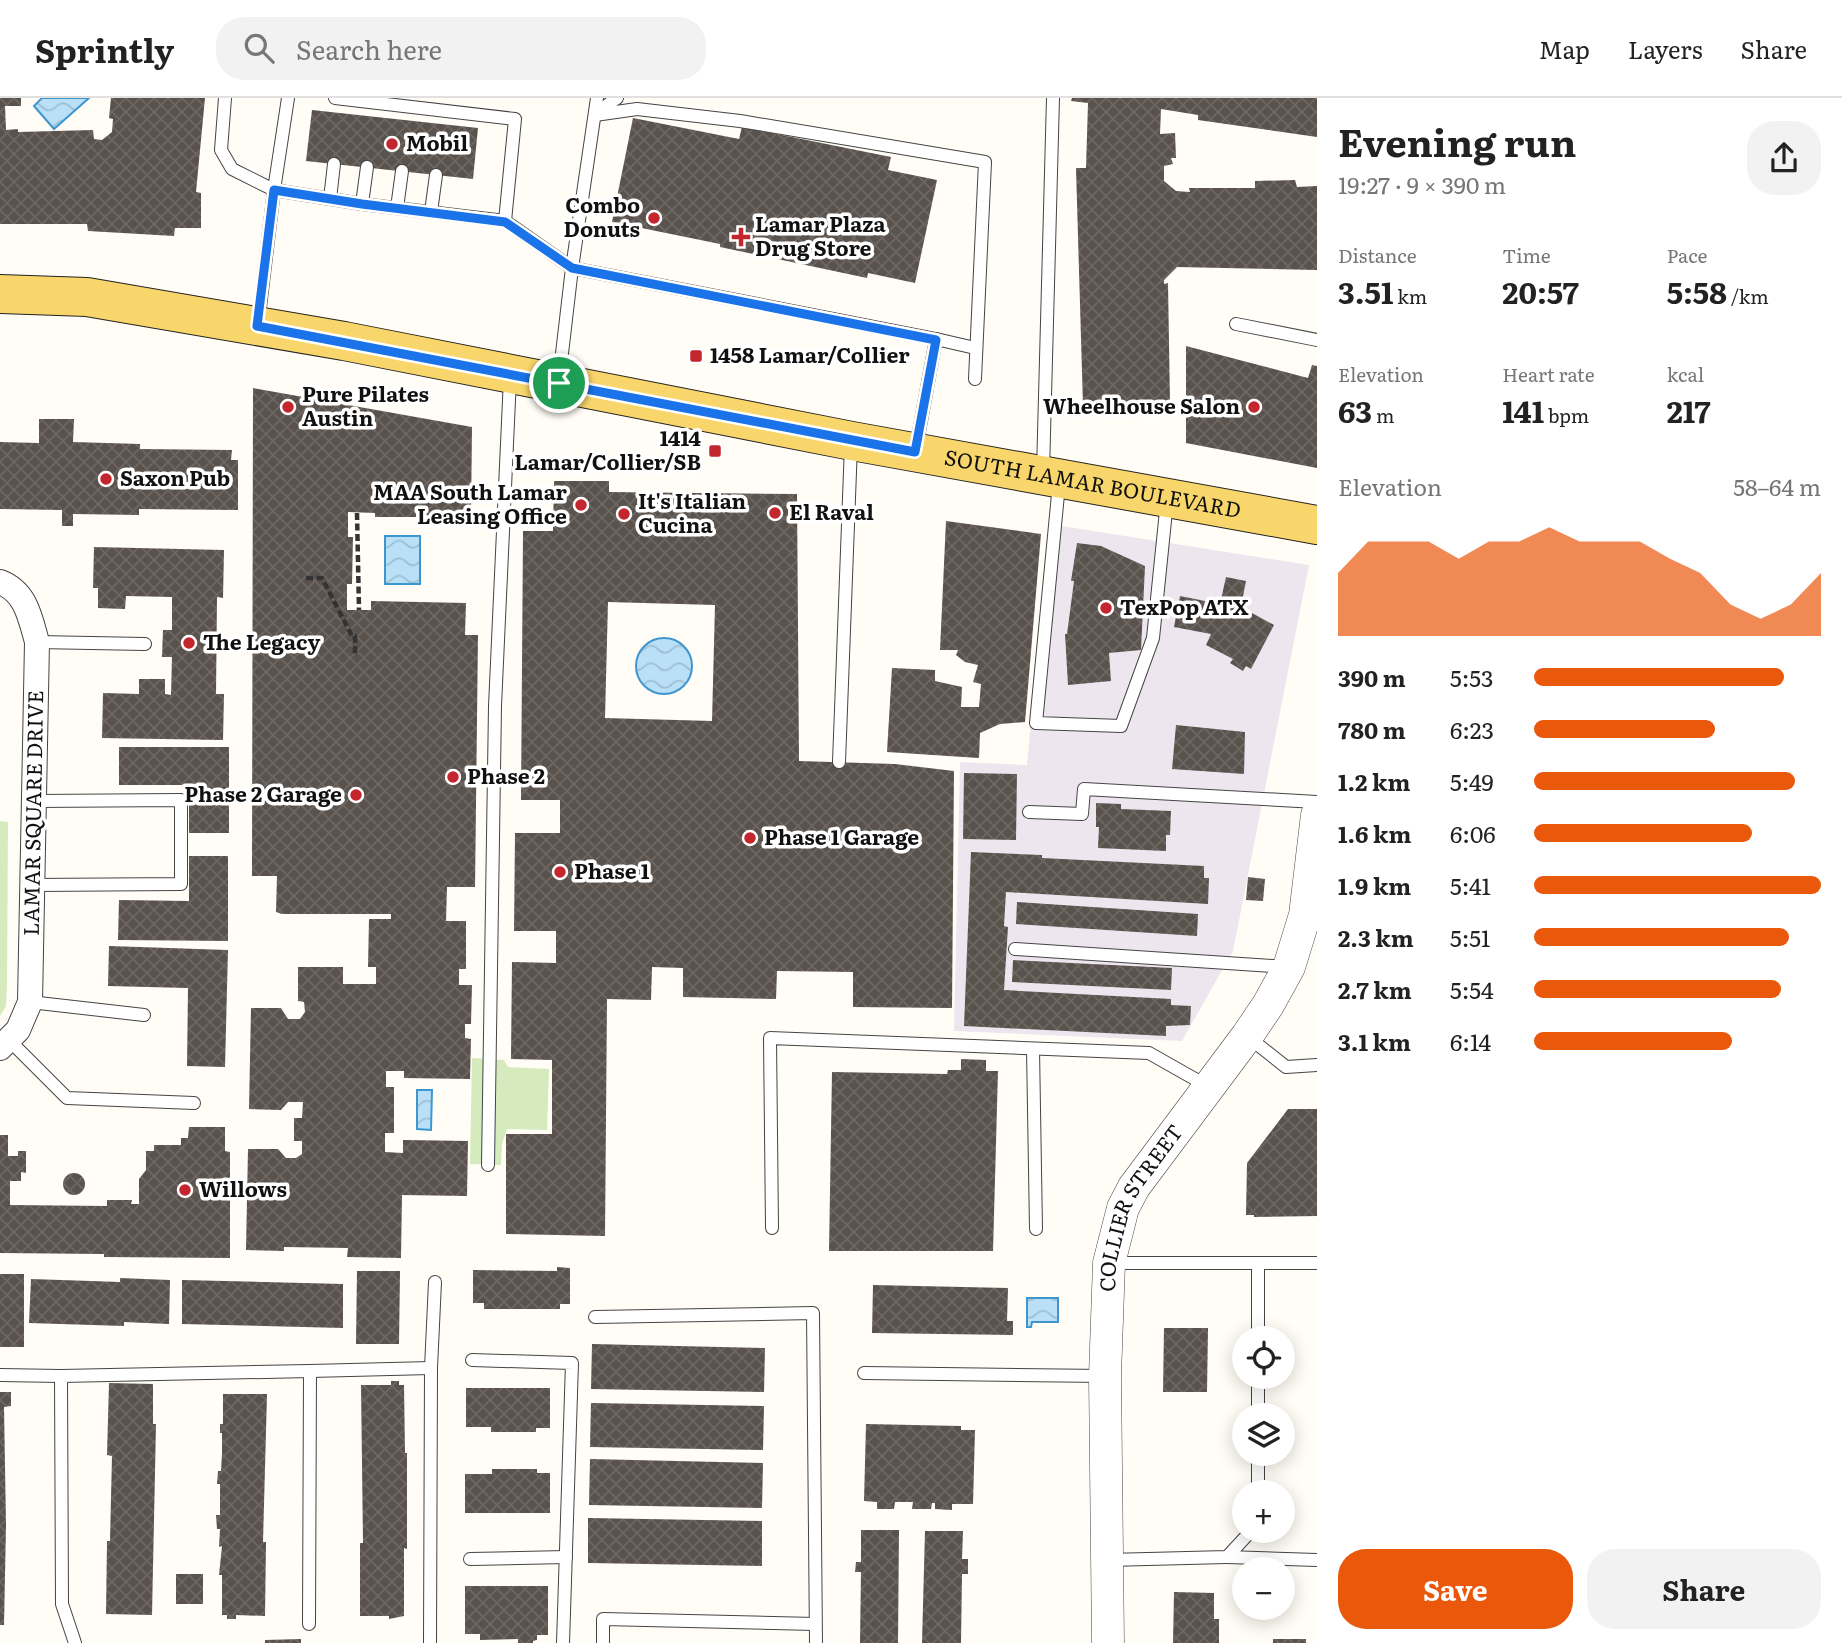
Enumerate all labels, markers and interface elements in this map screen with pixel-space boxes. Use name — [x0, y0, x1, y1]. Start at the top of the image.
search box — [216, 17, 706, 80]
text: Sprintly — [35, 24, 174, 73]
icon: search — [240, 29, 278, 67]
text: Search here — [296, 29, 442, 68]
text: Map — [1539, 31, 1590, 66]
text: Layers — [1628, 31, 1702, 66]
text: Share — [1740, 31, 1807, 66]
text: Evening run — [1338, 112, 1576, 169]
button: share — [1747, 121, 1821, 195]
place label: Mobil — [406, 126, 468, 157]
marker: Mobil — [384, 136, 400, 152]
text: 19:27 · 9 × 390 m — [1338, 167, 1506, 201]
place label: Combo Donuts — [564, 188, 640, 243]
place label: Lamar Plaza Drug Store — [755, 207, 887, 262]
marker: Combo Donuts — [646, 210, 662, 226]
marker: Lamar Plaza Drug Store — [733, 229, 749, 245]
text: Distance — [1338, 241, 1417, 269]
text: Time — [1502, 241, 1551, 269]
text: Pace — [1667, 241, 1707, 269]
text: 3.51 — [1338, 269, 1393, 313]
text: 20:57 — [1502, 269, 1579, 313]
text: 5:58 — [1667, 269, 1727, 313]
text: km — [1393, 282, 1427, 310]
text: /km — [1727, 282, 1769, 310]
place label: 1458 Lamar/Collier — [710, 338, 910, 369]
marker: 1458 Lamar/Collier — [688, 348, 704, 364]
pin — [529, 353, 589, 413]
text: Elevation — [1338, 360, 1424, 388]
text: Heart rate — [1502, 360, 1595, 388]
text: kcal — [1667, 360, 1704, 388]
icon: arrive — [540, 364, 578, 402]
place label: Pure Pilates Austin — [302, 377, 429, 432]
text: 63 — [1338, 388, 1372, 432]
text: 141 — [1502, 388, 1544, 432]
text: 217 — [1667, 388, 1711, 432]
place label: Wheelhouse Salon — [1043, 389, 1240, 420]
marker: Pure Pilates Austin — [280, 399, 296, 415]
marker: Wheelhouse Salon — [1246, 399, 1262, 415]
text: m — [1372, 401, 1394, 429]
text: bpm — [1544, 401, 1589, 429]
place label: 1414 Lamar/Collier/SB — [514, 421, 701, 476]
street label: SOUTH LAMAR BOULEVARD — [942, 440, 1244, 524]
marker: 1414 Lamar/Collier/SB — [707, 443, 723, 459]
place label: Saxon Pub — [120, 461, 230, 492]
text: Elevation — [1338, 469, 1442, 503]
text: 58–64 m — [1733, 469, 1821, 503]
marker: Saxon Pub — [98, 471, 114, 487]
place label: MAA South Lamar Leasing Office — [373, 475, 568, 530]
place label: It's Italian Cucina — [638, 484, 747, 539]
place label: El Raval — [789, 495, 874, 526]
marker: MAA South Lamar Leasing Office — [573, 497, 589, 513]
marker: El Raval — [767, 505, 783, 521]
marker: It's Italian Cucina — [616, 506, 632, 522]
place label: TexPop ATX — [1120, 590, 1249, 621]
marker: TexPop ATX — [1098, 600, 1114, 616]
place label: The Legacy — [203, 625, 320, 656]
marker: The Legacy — [181, 635, 197, 651]
text: 390 m — [1338, 660, 1406, 694]
text: 5:53 — [1450, 660, 1494, 694]
street label: LAMAR SQUARE DRIVE — [14, 690, 49, 936]
text: 780 m — [1338, 712, 1406, 746]
text: 6:23 — [1450, 712, 1494, 746]
place label: Phase 2 — [467, 759, 545, 790]
text: 1.2 km — [1338, 764, 1410, 798]
text: 5:49 — [1450, 764, 1494, 798]
marker: Phase 2 — [445, 769, 461, 785]
place label: Phase 2 Garage — [184, 777, 342, 808]
marker: Phase 2 Garage — [348, 787, 364, 803]
text: 1.6 km — [1338, 816, 1411, 850]
text: 6:06 — [1450, 816, 1496, 850]
place label: Phase 1 Garage — [764, 820, 919, 851]
marker: Phase 1 Garage — [742, 830, 758, 846]
place label: Phase 1 — [574, 854, 650, 885]
marker: Phase 1 — [552, 864, 568, 880]
text: 1.9 km — [1338, 868, 1411, 902]
text: 5:41 — [1450, 868, 1491, 902]
text: 2.3 km — [1338, 920, 1414, 954]
text: 5:51 — [1450, 920, 1490, 954]
text: 2.7 km — [1338, 972, 1412, 1006]
text: 5:54 — [1450, 972, 1494, 1006]
text: 3.1 km — [1338, 1024, 1411, 1058]
text: 6:14 — [1450, 1024, 1491, 1058]
street label: COLLIER STREET — [1090, 1117, 1189, 1292]
place label: Willows — [199, 1172, 287, 1203]
marker: Willows — [177, 1182, 193, 1198]
map controls — [1232, 1326, 1295, 1620]
button: locate — [1232, 1326, 1295, 1389]
button: layers — [1232, 1403, 1295, 1466]
button: + — [1232, 1480, 1295, 1543]
button: Save — [1338, 1549, 1573, 1629]
button: Share — [1587, 1549, 1821, 1629]
button: − — [1232, 1557, 1295, 1620]

